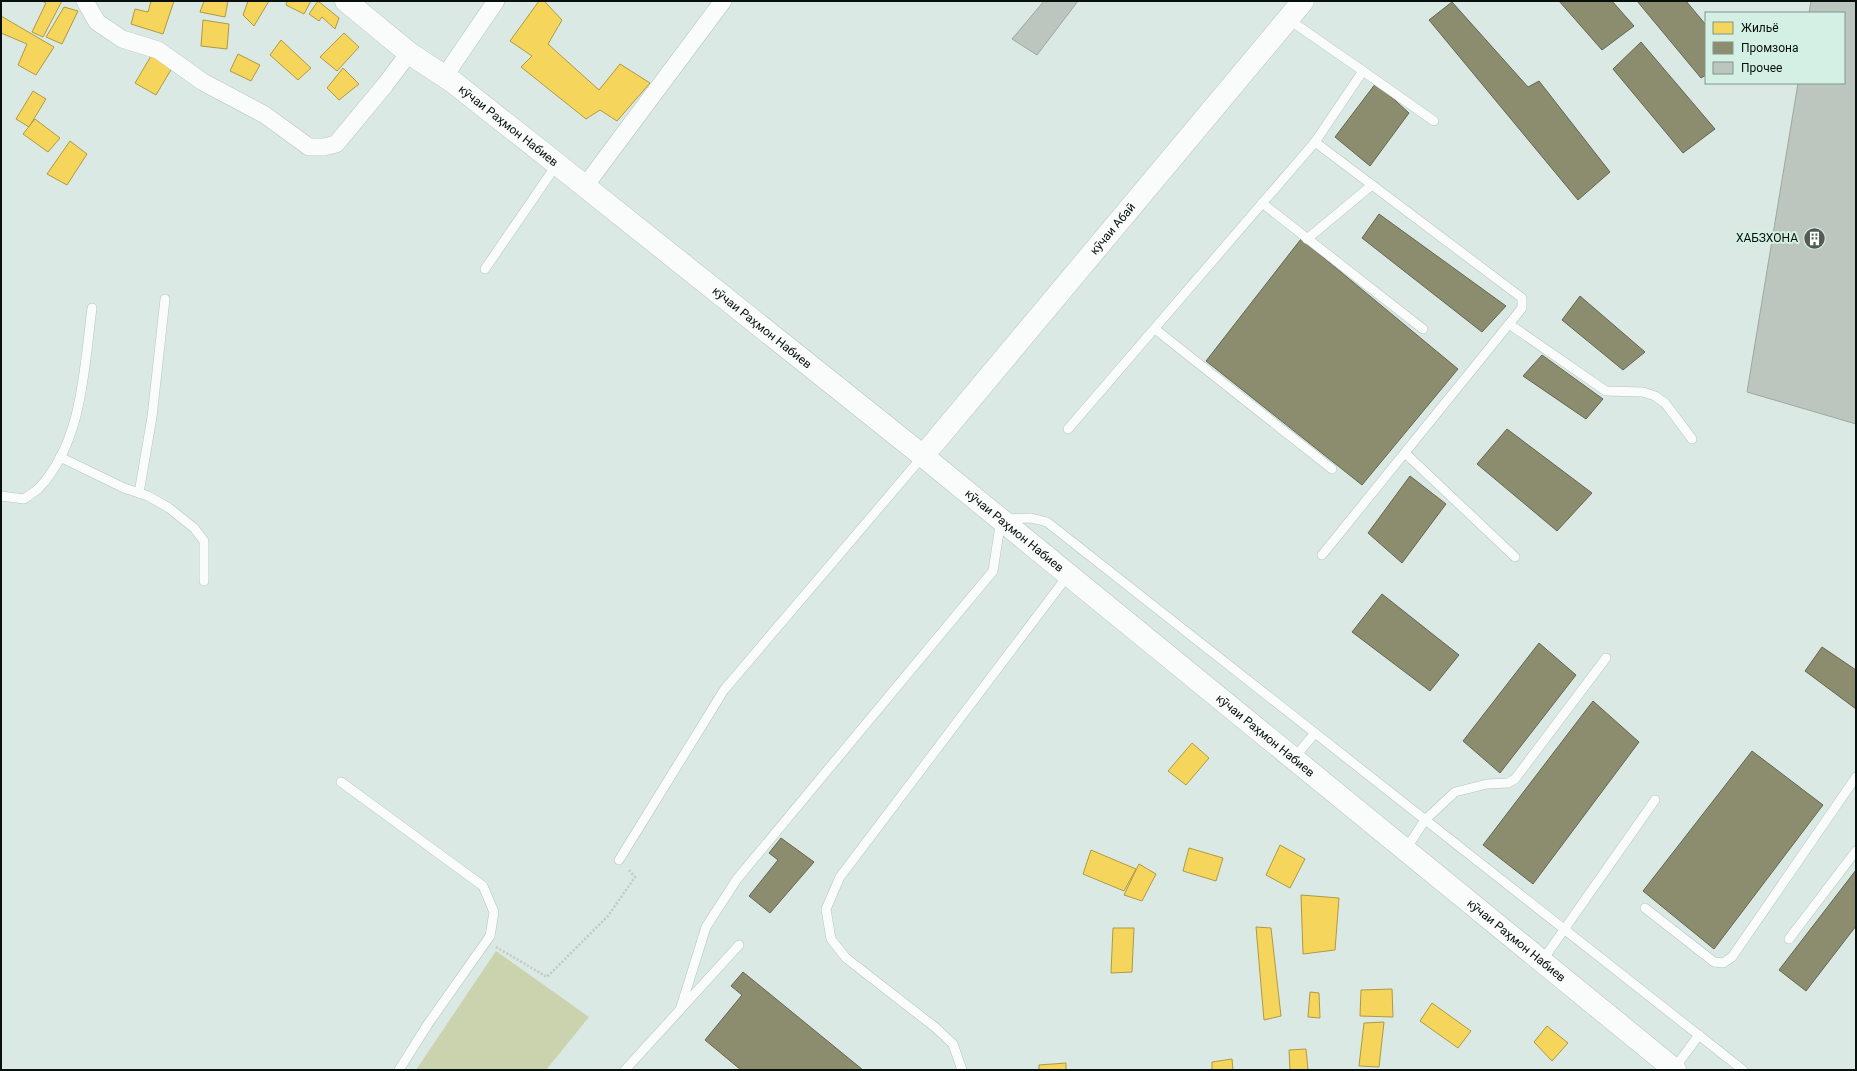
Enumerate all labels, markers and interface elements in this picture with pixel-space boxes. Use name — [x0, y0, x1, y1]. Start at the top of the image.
legend — [1705, 12, 1845, 84]
text: Жильё — [1741, 21, 1779, 35]
text: Промзона — [1741, 41, 1798, 55]
text: Прочее — [1741, 61, 1782, 75]
street label: кӯчаи Раҳмон Набиев — [456, 82, 561, 169]
street label: кӯчаи Абаӣ — [1087, 200, 1138, 258]
building icon: ХАБЗХОНА — [1801, 225, 1827, 251]
place label: ХАБЗХОНА — [1736, 231, 1798, 245]
street label: кӯчаи Раҳмон Набиев — [710, 284, 814, 371]
street label: кӯчаи Раҳмон Набиев — [962, 486, 1067, 575]
street label: кӯчаи Раҳмон Набиев — [1213, 691, 1317, 780]
street label: кӯчаи Раҳмон Набиев — [1464, 896, 1568, 985]

